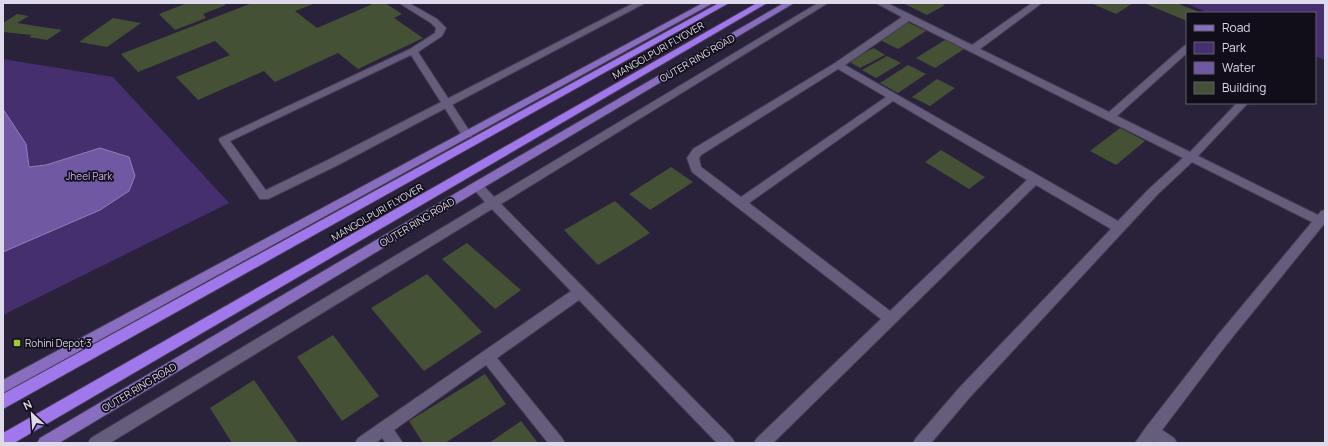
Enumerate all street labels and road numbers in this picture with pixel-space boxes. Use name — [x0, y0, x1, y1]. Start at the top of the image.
street label: MANGOLPURI FLYOVER — [609, 18, 707, 82]
street label: OUTER RING ROAD — [657, 31, 738, 85]
street label: MANGOLPURI FLYOVER — [328, 180, 426, 244]
street label: OUTER RING ROAD — [377, 194, 457, 250]
street label: OUTER RING ROAD — [99, 359, 179, 415]

